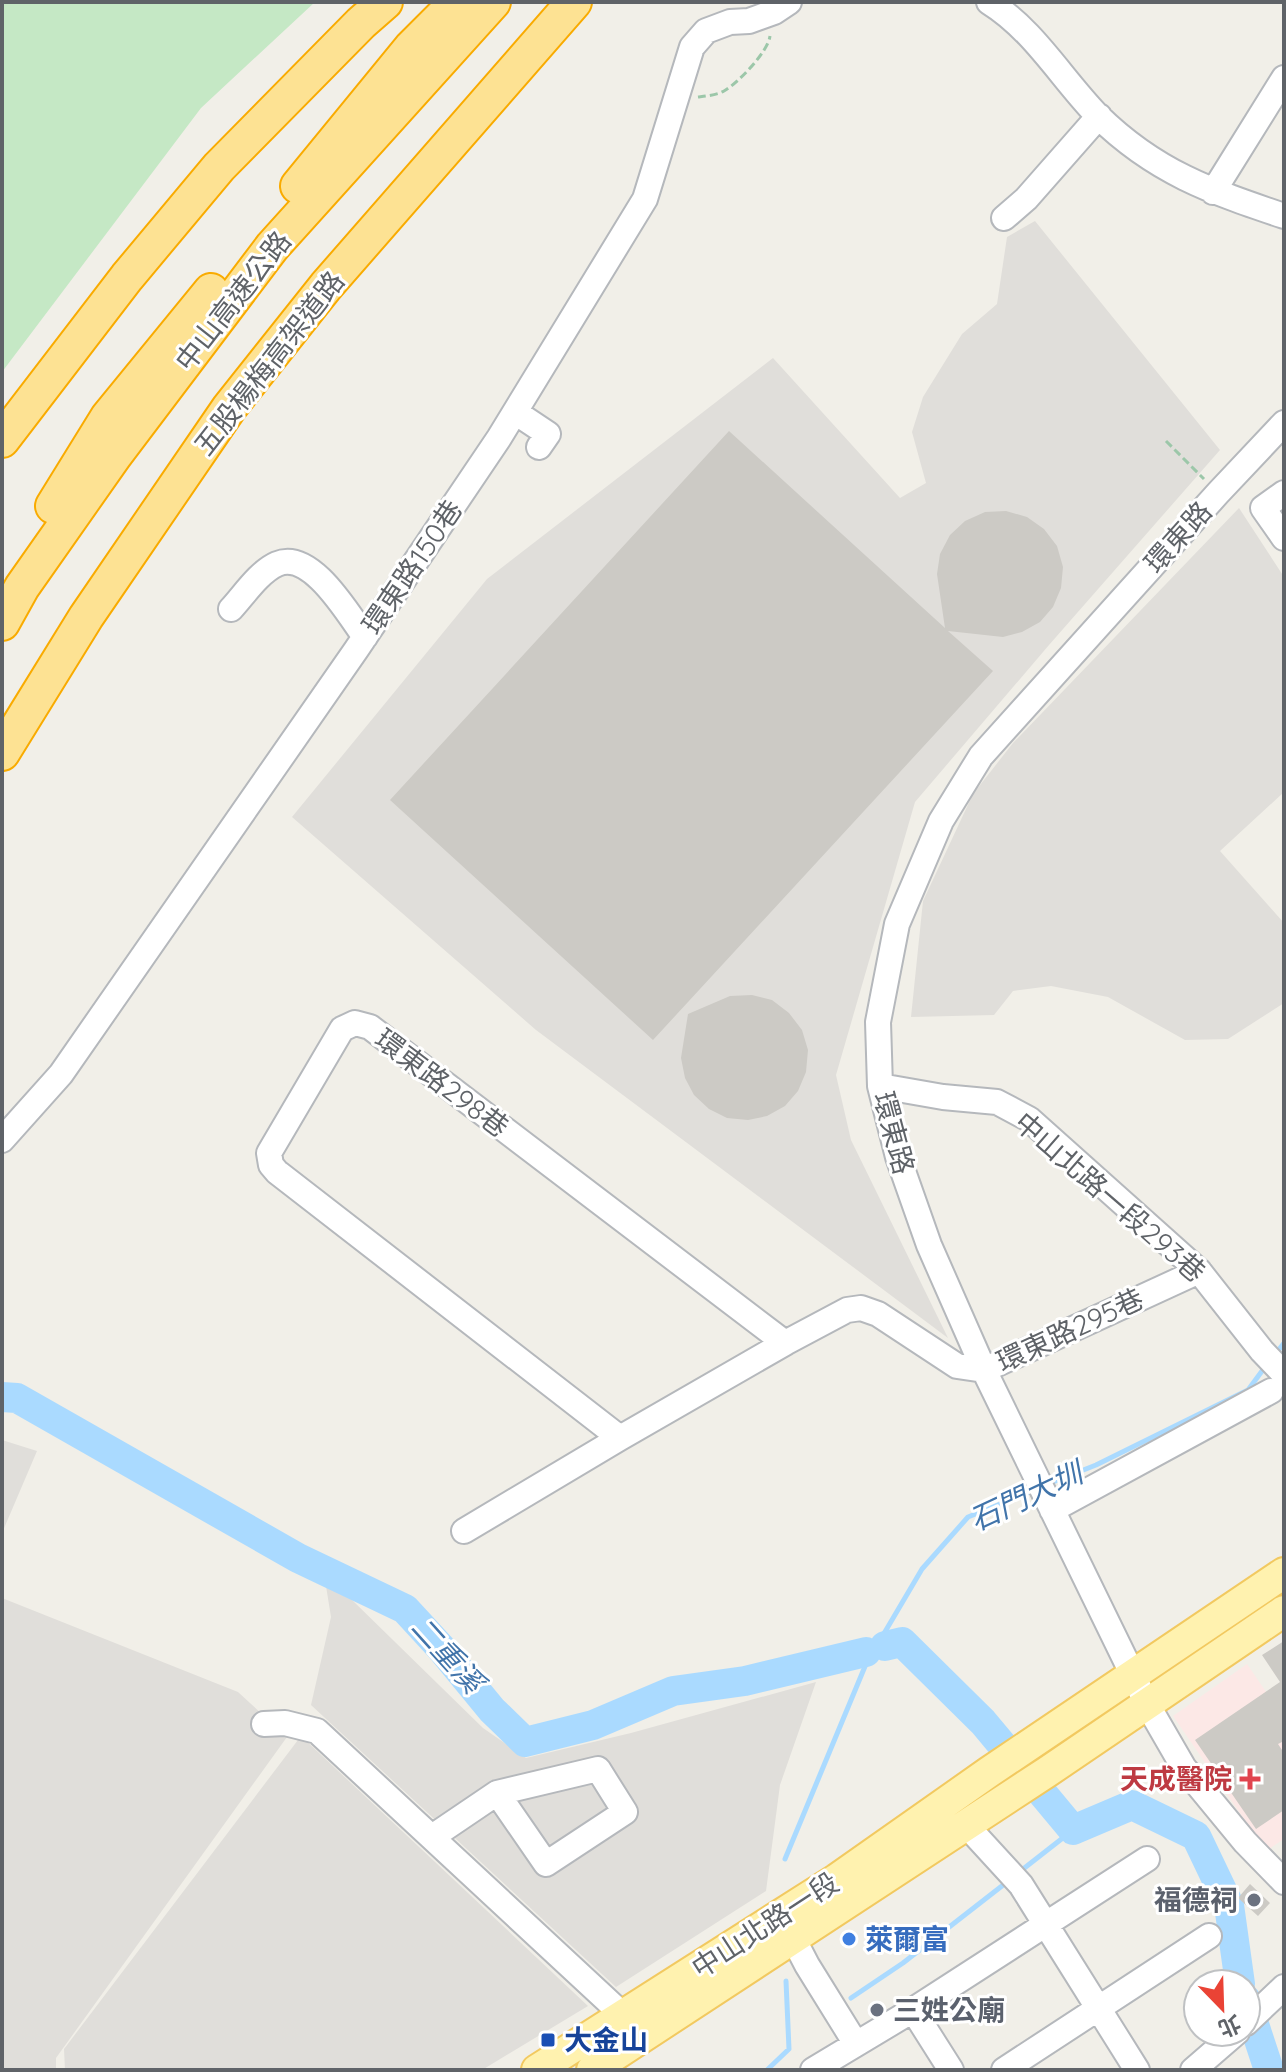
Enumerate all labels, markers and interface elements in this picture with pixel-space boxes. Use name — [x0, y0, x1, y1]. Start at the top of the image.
street label: 中山高速公路 — [167, 224, 298, 378]
street label: 五股楊梅高架道路 — [186, 264, 351, 462]
street label: 環東路150巷 — [354, 493, 469, 640]
street label: 環東路 — [1137, 494, 1219, 580]
street label: 環東路298巷 — [369, 1021, 516, 1144]
street label: 環東路 — [867, 1088, 922, 1178]
street label: 中山北路一段293巷 — [1008, 1104, 1213, 1289]
street label: 環東路295巷 — [991, 1280, 1149, 1379]
water label: 石門大圳 — [963, 1452, 1092, 1539]
water label: 二重溪 — [404, 1608, 495, 1703]
place label: 天成醫院 — [1120, 1761, 1232, 1796]
marker: 天成醫院 — [1239, 1768, 1261, 1790]
street label: 中山北路一段 — [685, 1864, 845, 1985]
place label: 福德祠 — [1154, 1882, 1238, 1917]
marker: 福德祠 — [1245, 1891, 1263, 1909]
place label: 萊爾富 — [865, 1921, 949, 1956]
marker: 萊爾富 — [840, 1930, 858, 1948]
north arrow — [1182, 1968, 1262, 2048]
place label: 三姓公廟 — [893, 1992, 1005, 2027]
marker: 三姓公廟 — [868, 2001, 886, 2019]
text: 北 — [1214, 2009, 1245, 2044]
place label: 大金山 — [564, 2022, 648, 2057]
marker: 大金山 — [539, 2031, 557, 2049]

